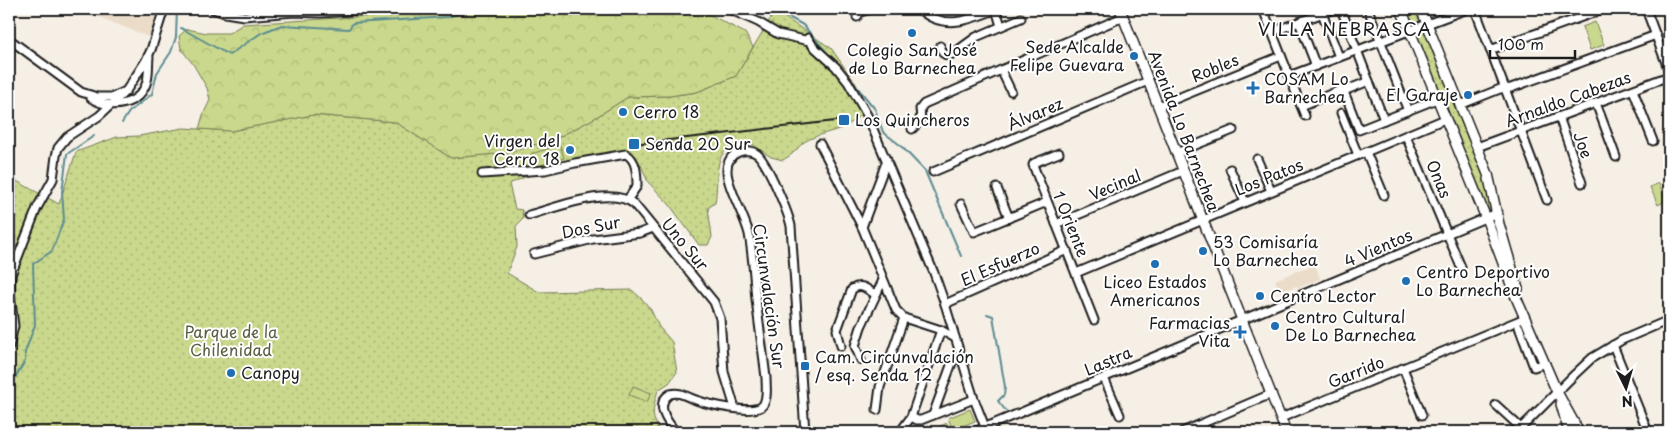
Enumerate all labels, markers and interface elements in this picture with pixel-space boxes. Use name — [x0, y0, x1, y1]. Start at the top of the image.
district label: VILLA NEBRASCA — [1258, 15, 1432, 42]
marker: Colegio San José de Lo Barnechea — [906, 27, 918, 39]
scale bar — [1490, 28, 1576, 60]
text: 100 m — [1498, 32, 1544, 55]
place label: Sede Alcalde Felipe Guevara — [1009, 34, 1124, 76]
place label: Colegio San José de Lo Barnechea — [847, 37, 977, 79]
street label: Avenida Lo Barnechea — [1143, 47, 1227, 215]
street label: Robles — [1187, 47, 1242, 87]
marker: Sede Alcalde Felipe Guevara — [1128, 50, 1140, 62]
street label: Arnaldo Cabezas — [1501, 64, 1634, 132]
place label: COSAM Lo Barnechea — [1264, 66, 1349, 108]
marker: COSAM Lo Barnechea — [1246, 81, 1260, 95]
place label: El Garaje — [1386, 82, 1458, 106]
marker: El Garaje — [1462, 89, 1474, 101]
street label: Álvarez — [1003, 90, 1067, 136]
place label: Cerro 18 — [633, 99, 699, 123]
marker: Cerro 18 — [617, 106, 629, 118]
place label: Los Quincheros — [855, 107, 969, 131]
marker: Los Quincheros — [837, 113, 851, 127]
place label: Virgen del Cerro 18 — [484, 128, 560, 170]
street label: Joe — [1568, 128, 1600, 161]
place label: Senda 20 Sur — [645, 131, 751, 155]
marker: Senda 20 Sur — [627, 137, 641, 151]
marker: Virgen del Cerro 18 — [564, 144, 576, 156]
street label: Los Patos — [1231, 152, 1306, 201]
street label: Onas — [1421, 156, 1459, 201]
street label: Vecinal — [1085, 162, 1144, 206]
street label: 1 Oriente — [1048, 187, 1096, 261]
street label: Dos Sur — [559, 208, 623, 243]
street label: Uno Sur — [656, 212, 715, 275]
street label: Circunvalación Sur — [748, 222, 792, 370]
street label: 4 Vientos — [1340, 222, 1415, 272]
place label: 53 Comisaría Lo Barnechea — [1213, 229, 1318, 271]
street label: El Esfuerzo — [956, 235, 1043, 291]
marker: 53 Comisaría Lo Barnechea — [1197, 245, 1209, 257]
marker: Liceo Estados Americanos — [1149, 258, 1161, 270]
place label: Centro Deportivo Lo Barnechea — [1416, 259, 1550, 301]
place label: Liceo Estados Americanos — [1103, 269, 1207, 311]
marker: Centro Deportivo Lo Barnechea — [1400, 275, 1412, 287]
place label: Centro Lector — [1270, 283, 1377, 307]
marker: Centro Lector — [1254, 290, 1266, 302]
place label: Centro Cultural De Lo Barnechea — [1285, 304, 1416, 346]
place label: Farmacias Vita — [1149, 310, 1230, 352]
park label: Parque de la Chilenidad — [184, 319, 278, 361]
marker: Centro Cultural De Lo Barnechea — [1269, 320, 1281, 332]
marker: Farmacias Vita — [1234, 326, 1246, 338]
street label: Lastra — [1080, 339, 1135, 381]
place label: Cam. Circunvalación / esq. Senda 12 — [815, 344, 974, 386]
street label: Garrido — [1324, 349, 1387, 393]
place label: Canopy — [241, 360, 300, 384]
marker: Cam. Circunvalación / esq. Senda 12 — [799, 360, 811, 372]
north arrow — [1600, 364, 1650, 414]
marker: Canopy — [225, 367, 237, 379]
text: N — [1621, 391, 1634, 412]

